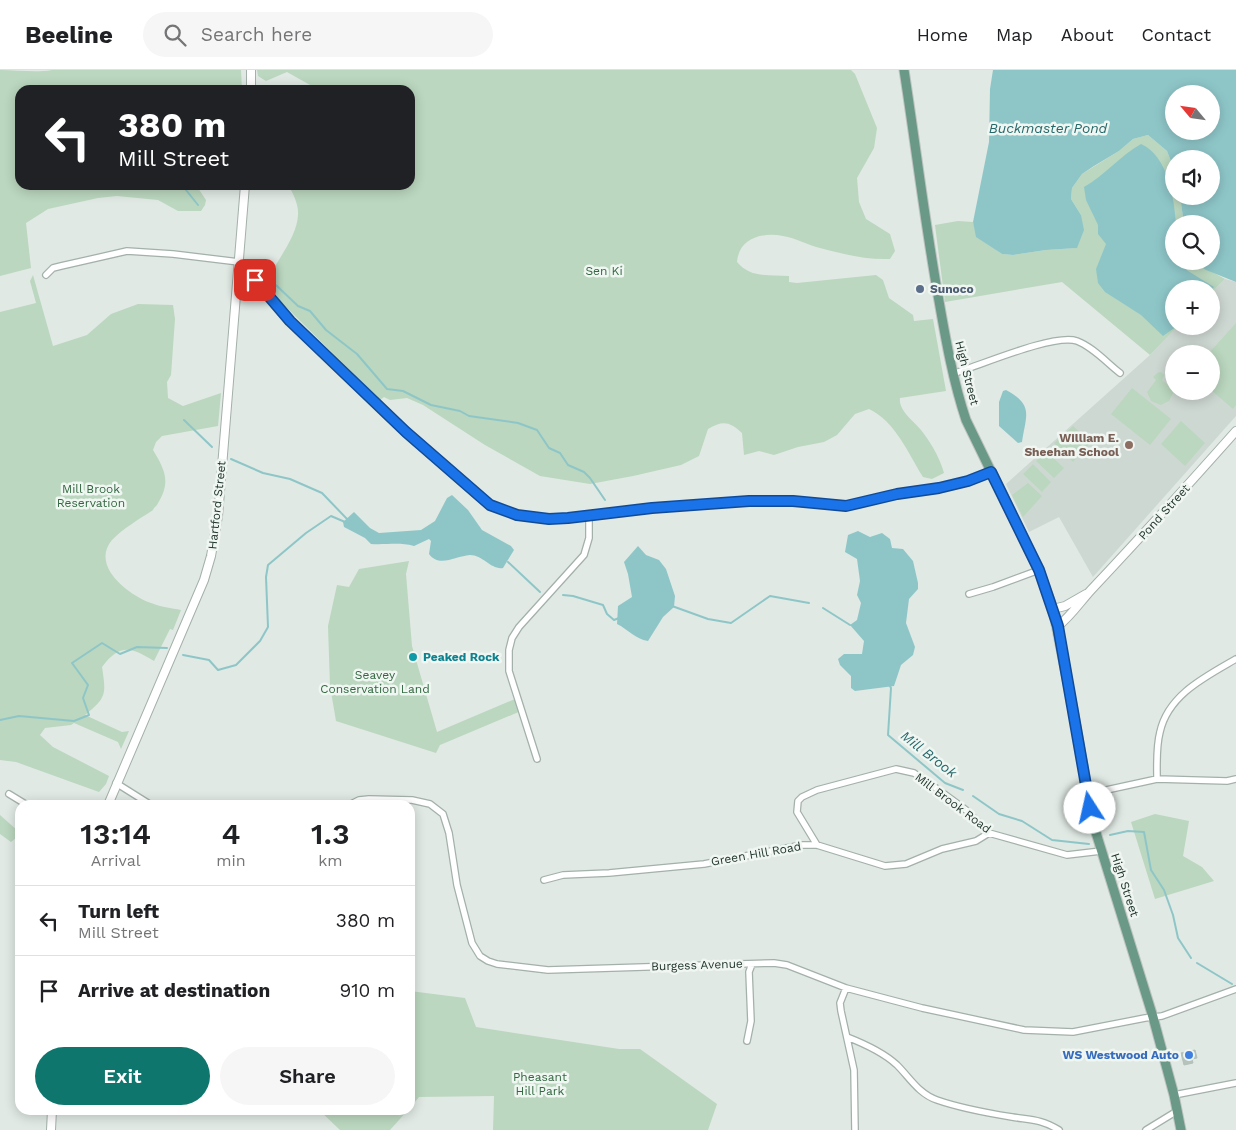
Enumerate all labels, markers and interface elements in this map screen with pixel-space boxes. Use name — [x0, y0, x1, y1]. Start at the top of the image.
search box — [143, 12, 493, 57]
text: Beeline — [25, 21, 113, 49]
icon: search — [161, 21, 189, 49]
text: Search here — [201, 23, 312, 46]
text: Home — [917, 24, 968, 45]
text: Map — [996, 24, 1033, 45]
text: About — [1061, 24, 1113, 45]
text: Contact — [1141, 24, 1211, 45]
north arrow — [1165, 85, 1220, 140]
map controls — [1165, 85, 1220, 400]
text: 380 m — [118, 104, 226, 146]
icon: left — [35, 105, 100, 170]
water label: Buckmaster Pond — [989, 120, 1108, 136]
text: Mill Street — [118, 146, 229, 171]
button: sound — [1165, 150, 1220, 205]
button: search — [1165, 215, 1220, 270]
pin — [234, 259, 276, 301]
park label: Sen Ki — [585, 264, 623, 278]
icon: arrive — [241, 266, 269, 294]
button: + — [1165, 280, 1220, 335]
place label: Sunoco — [930, 282, 974, 296]
marker: Sunoco — [914, 283, 926, 295]
street label: High Street — [952, 339, 982, 407]
button: − — [1165, 345, 1220, 400]
place label: William E. Sheehan School — [1024, 431, 1119, 459]
marker: William E. Sheehan School — [1123, 439, 1135, 451]
street label: Hartford Street — [205, 460, 229, 550]
street label: Pond Street — [1136, 481, 1192, 543]
park label: Mill Brook Reservation — [57, 482, 125, 510]
place label: Peaked Rock — [423, 650, 500, 664]
marker: Peaked Rock — [407, 651, 419, 663]
park label: Seavey Conservation Land — [320, 668, 430, 696]
water label: Mill Brook — [898, 727, 960, 781]
street label: Mill Brook Road — [912, 770, 994, 836]
position arrow — [1063, 781, 1115, 833]
text: 13:14 — [80, 816, 151, 851]
text: 4 — [221, 816, 240, 851]
text: 1.3 — [311, 816, 350, 851]
street label: Green Hill Road — [710, 839, 802, 869]
text: Arrival — [91, 851, 141, 870]
text: min — [216, 851, 246, 870]
text: km — [318, 851, 342, 870]
street label: High Street — [1108, 851, 1142, 919]
text: Turn left — [78, 900, 159, 923]
icon: left — [35, 907, 63, 935]
text: 380 m — [336, 909, 395, 932]
text: Mill Street — [78, 923, 159, 942]
street label: Burgess Avenue — [651, 956, 743, 974]
icon: arrive — [35, 977, 63, 1005]
text: Arrive at destination — [78, 979, 270, 1002]
text: 910 m — [339, 979, 395, 1002]
button: Exit — [35, 1047, 210, 1105]
button: Share — [220, 1047, 395, 1105]
place label: WS Westwood Auto — [1063, 1048, 1179, 1062]
marker: WS Westwood Auto — [1183, 1049, 1195, 1061]
park label: Pheasant Hill Park — [513, 1070, 567, 1098]

